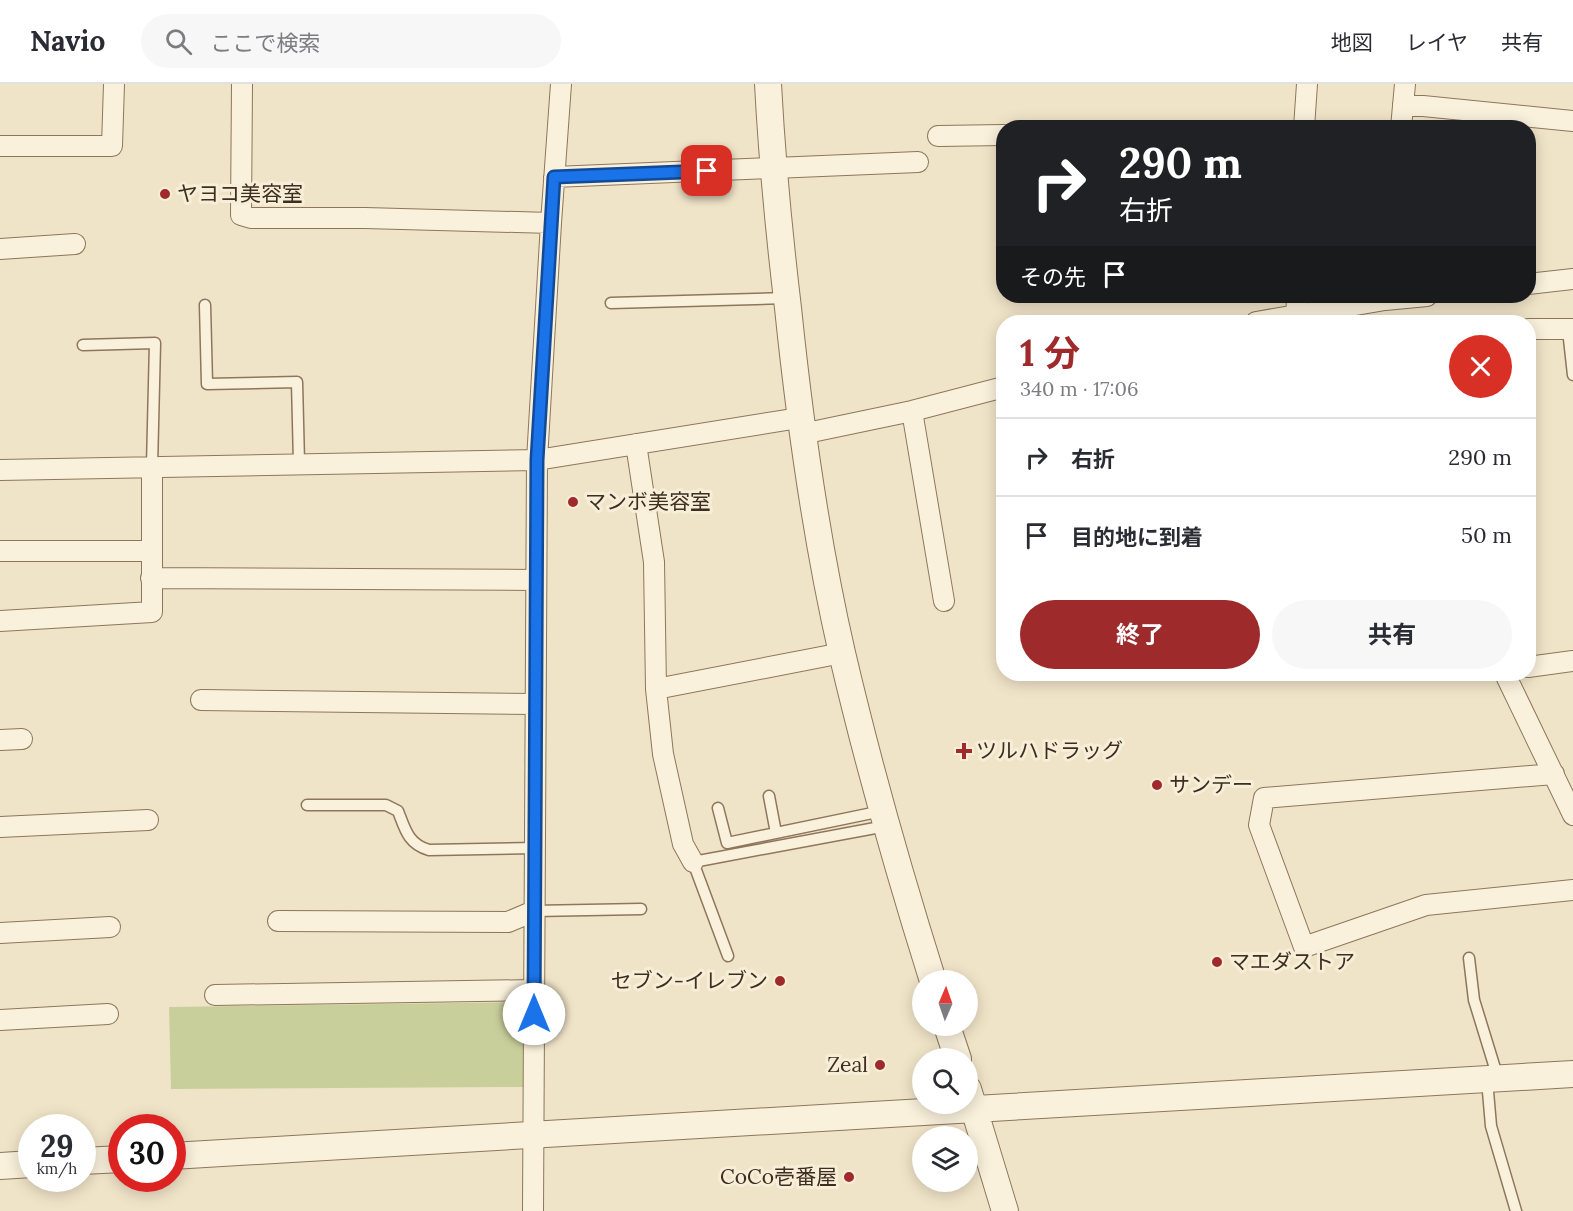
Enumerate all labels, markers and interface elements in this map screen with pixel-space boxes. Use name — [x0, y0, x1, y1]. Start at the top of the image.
search box — [141, 14, 561, 68]
text: Navio — [30, 23, 105, 59]
icon: search — [162, 25, 195, 58]
text: ここで検索 — [210, 29, 320, 57]
text: 地図 — [1331, 29, 1373, 56]
text: レイヤ — [1406, 29, 1468, 56]
text: 共有 — [1501, 29, 1543, 56]
text: 290 m — [1119, 136, 1242, 190]
icon: right — [1020, 144, 1098, 222]
pin — [681, 145, 732, 196]
icon: arrive — [690, 154, 723, 187]
place label: ヤヨコ美容室 — [177, 180, 303, 207]
marker: ヤヨコ美容室 — [158, 187, 172, 201]
text: 右折 — [1119, 193, 1173, 227]
icon: arrive — [1098, 258, 1131, 291]
text: その先 — [1020, 263, 1086, 291]
text: 1 分 — [1020, 330, 1080, 376]
button: close — [1449, 335, 1512, 398]
text: 340 m · 17:06 — [1020, 376, 1139, 401]
icon: right — [1020, 441, 1053, 474]
text: 290 m — [1448, 443, 1512, 471]
text: 右折 — [1071, 445, 1115, 473]
place label: マンボ美容室 — [585, 488, 711, 515]
marker: マンボ美容室 — [566, 495, 580, 509]
icon: arrive — [1020, 519, 1053, 552]
text: 50 m — [1461, 521, 1512, 549]
text: 目的地に到着 — [1071, 523, 1203, 551]
button: 終了 — [1020, 600, 1260, 669]
button: 共有 — [1272, 600, 1512, 669]
place label: ツルハドラッグ — [976, 737, 1123, 764]
marker: ツルハドラッグ — [957, 744, 971, 758]
place label: サンデー — [1169, 771, 1253, 798]
marker: サンデー — [1150, 778, 1164, 792]
place label: マエダストア — [1229, 948, 1355, 975]
marker: マエダストア — [1210, 955, 1224, 969]
place label: セブン-イレブン — [611, 967, 768, 994]
north arrow — [912, 970, 978, 1036]
map controls — [912, 970, 978, 1192]
marker: セブン-イレブン — [773, 974, 787, 988]
position arrow — [502, 982, 566, 1046]
button: search — [912, 1048, 978, 1114]
place label: Zeal — [827, 1051, 868, 1078]
marker: Zeal — [873, 1058, 887, 1072]
speed limit sign: 30 — [108, 1114, 186, 1192]
button: layers — [912, 1126, 978, 1192]
text: 29 — [40, 1127, 74, 1165]
text: km/h — [37, 1159, 77, 1178]
place label: CoCo壱番屋 — [720, 1163, 837, 1190]
marker: CoCo壱番屋 — [842, 1170, 856, 1184]

